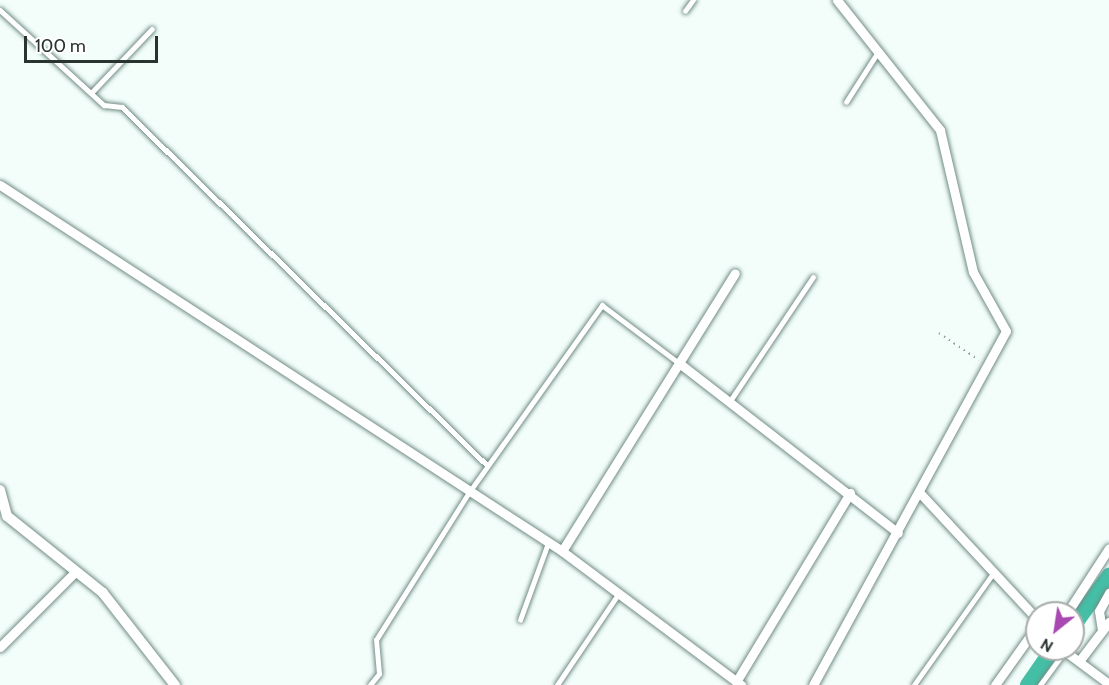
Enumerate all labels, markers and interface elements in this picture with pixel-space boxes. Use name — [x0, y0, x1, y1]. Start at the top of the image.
scale bar — [27, 24, 160, 62]
text: 100 m — [35, 35, 86, 57]
north arrow — [1025, 601, 1085, 661]
text: N — [1037, 634, 1056, 656]

